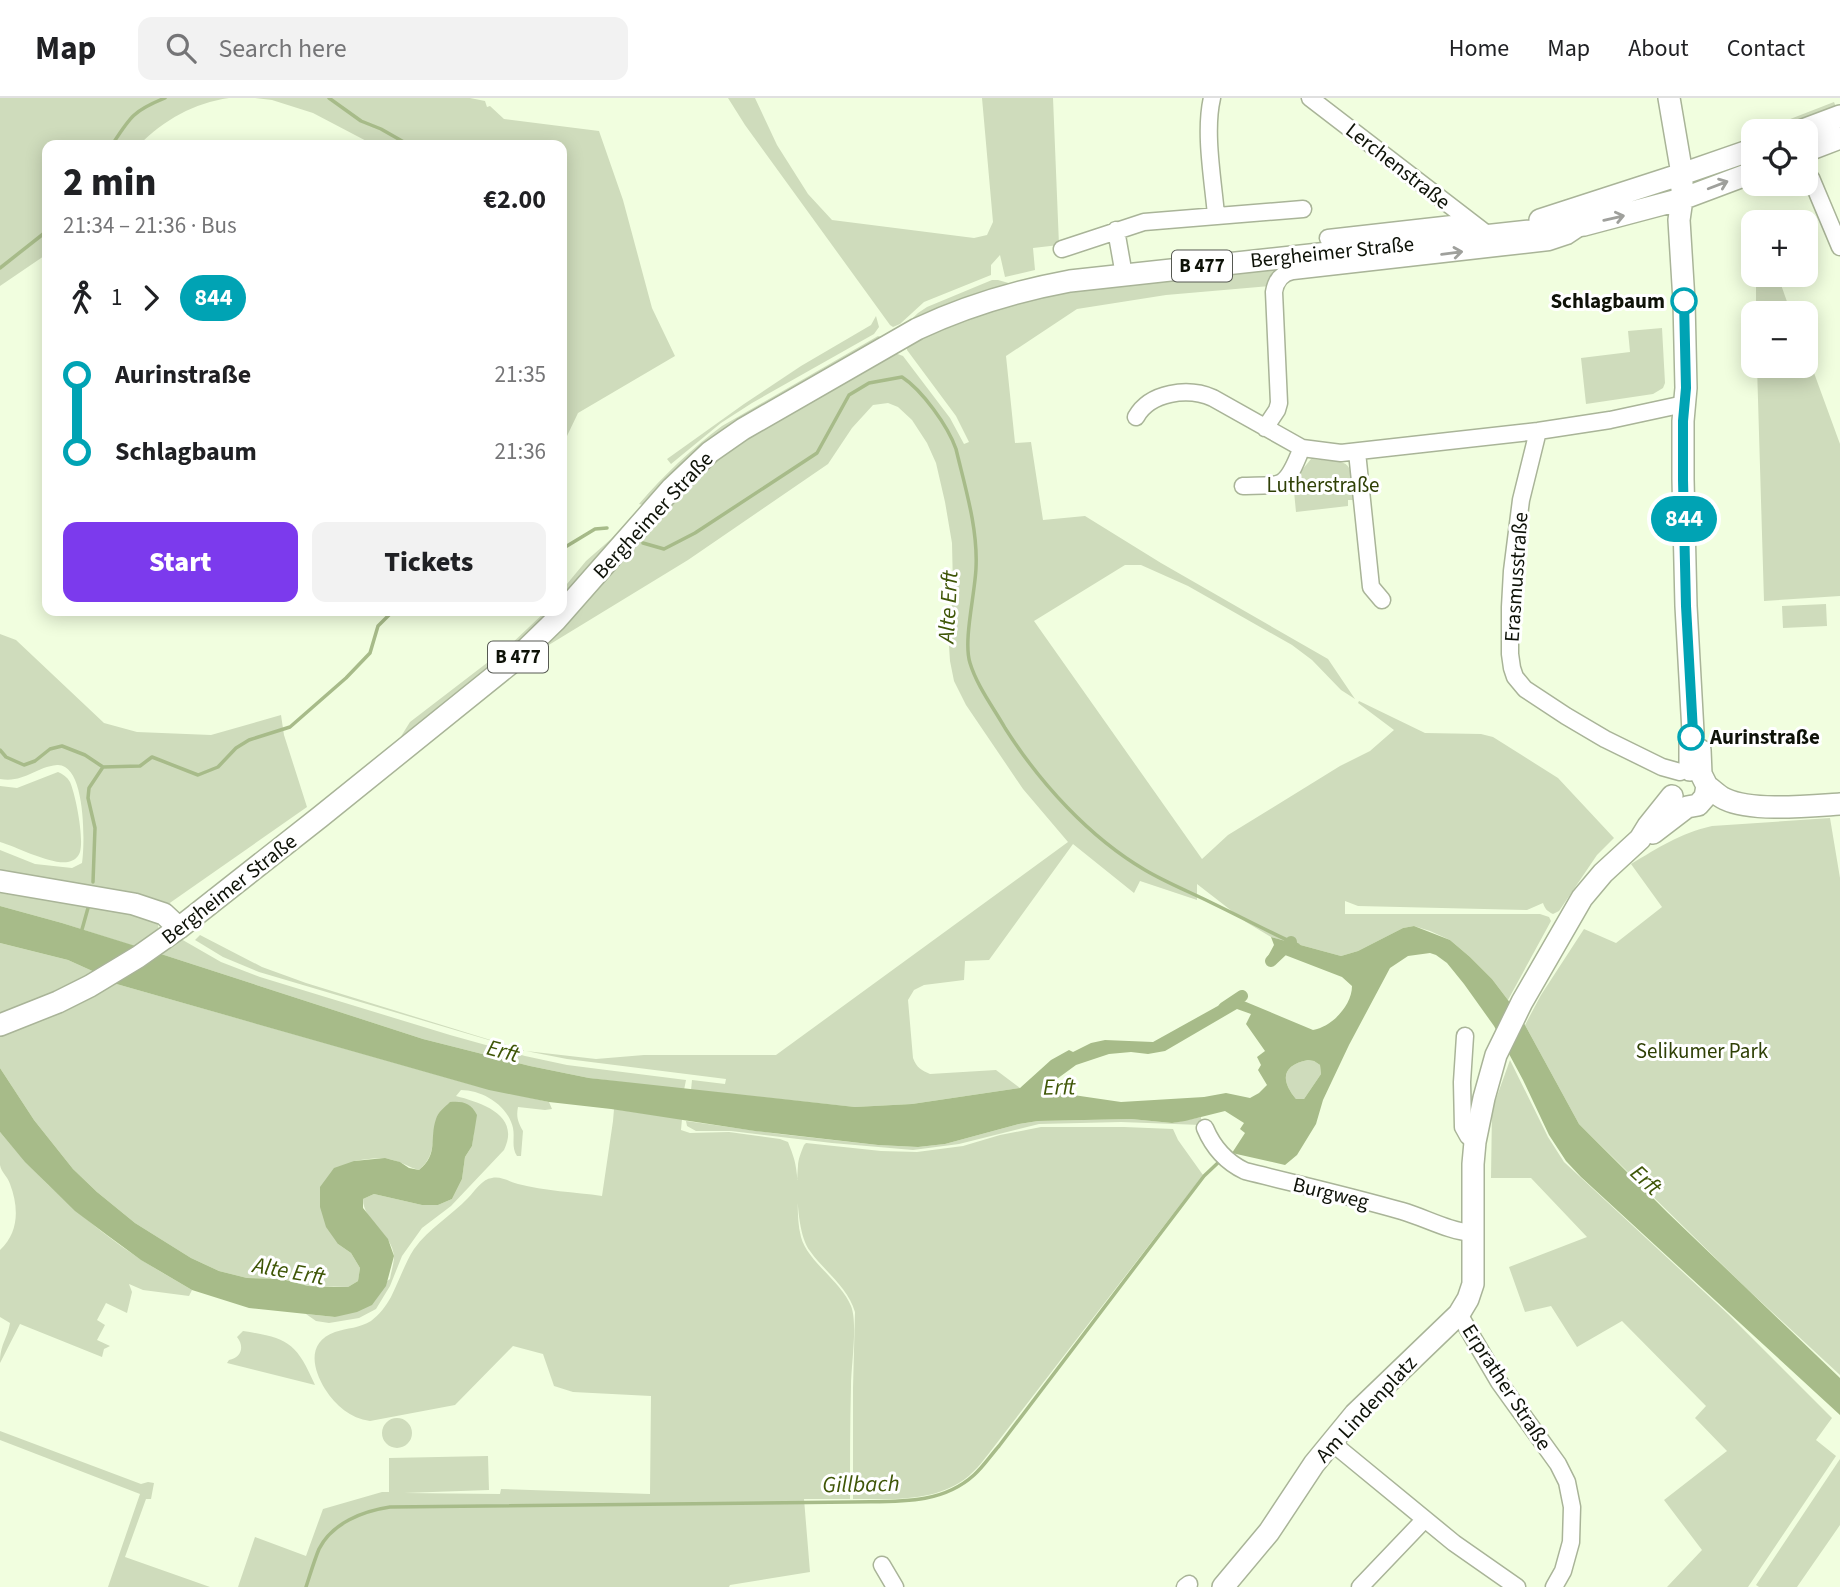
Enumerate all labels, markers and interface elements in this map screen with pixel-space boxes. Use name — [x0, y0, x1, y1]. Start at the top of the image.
search box — [138, 17, 628, 80]
text: Map — [35, 25, 96, 72]
icon: search — [162, 29, 200, 67]
text: Search here — [218, 30, 347, 67]
text: Home — [1449, 31, 1509, 66]
text: Map — [1547, 31, 1590, 66]
text: About — [1628, 31, 1689, 66]
text: Contact — [1727, 31, 1805, 66]
street label: Lerchenstraße — [1339, 115, 1457, 217]
map controls — [1741, 119, 1818, 378]
button: locate — [1741, 119, 1818, 196]
text: 2 min — [63, 156, 156, 210]
one-way arrow — [1706, 178, 1728, 191]
text: €2.00 — [483, 181, 546, 218]
text: 21:34 – 21:36 · Bus — [63, 209, 237, 242]
one-way arrow — [1602, 210, 1625, 224]
button: + — [1741, 210, 1818, 287]
street label: Bergheimer Straße — [1249, 228, 1415, 276]
one-way arrow — [1440, 246, 1463, 259]
road number: B 477 — [1172, 250, 1232, 282]
icon: walk — [63, 279, 101, 317]
icon: forward — [132, 279, 170, 317]
text: 844 — [194, 280, 232, 315]
text: 1 — [111, 281, 122, 314]
place label: Schlagbaum — [1550, 286, 1665, 316]
marker: Schlagbaum — [1671, 288, 1697, 314]
button: − — [1741, 301, 1818, 378]
text: Aurinstraße — [115, 356, 251, 393]
text: 21:35 — [495, 358, 546, 391]
text: Schlagbaum — [115, 433, 257, 470]
text: 21:36 — [495, 435, 546, 468]
street label: Bergheimer Straße — [586, 445, 720, 585]
park label: Lutherstraße — [1267, 470, 1379, 500]
line badge: 844 — [1644, 496, 1724, 542]
text: 844 — [1665, 501, 1703, 536]
street label: Erasmusstraße — [1496, 511, 1536, 643]
button: Start — [63, 522, 298, 602]
button: Tickets — [312, 522, 546, 602]
water label: Alte Erft — [930, 569, 966, 646]
road number: B 477 — [488, 642, 548, 672]
place label: Aurinstraße — [1709, 722, 1820, 752]
marker: Aurinstraße — [1678, 724, 1704, 750]
street label: Bergheimer Straße — [155, 827, 303, 951]
water label: Erft — [483, 1031, 524, 1071]
park label: Selikumer Park — [1636, 1036, 1769, 1066]
water label: Erft — [1043, 1070, 1077, 1104]
water label: Erft — [1623, 1157, 1670, 1204]
street label: Burgweg — [1290, 1169, 1372, 1217]
water label: Alte Erft — [248, 1248, 329, 1294]
street label: Erprather Straße — [1455, 1318, 1559, 1456]
street label: Am Lindenplatz — [1308, 1349, 1424, 1469]
water label: Gillbach — [822, 1467, 900, 1501]

